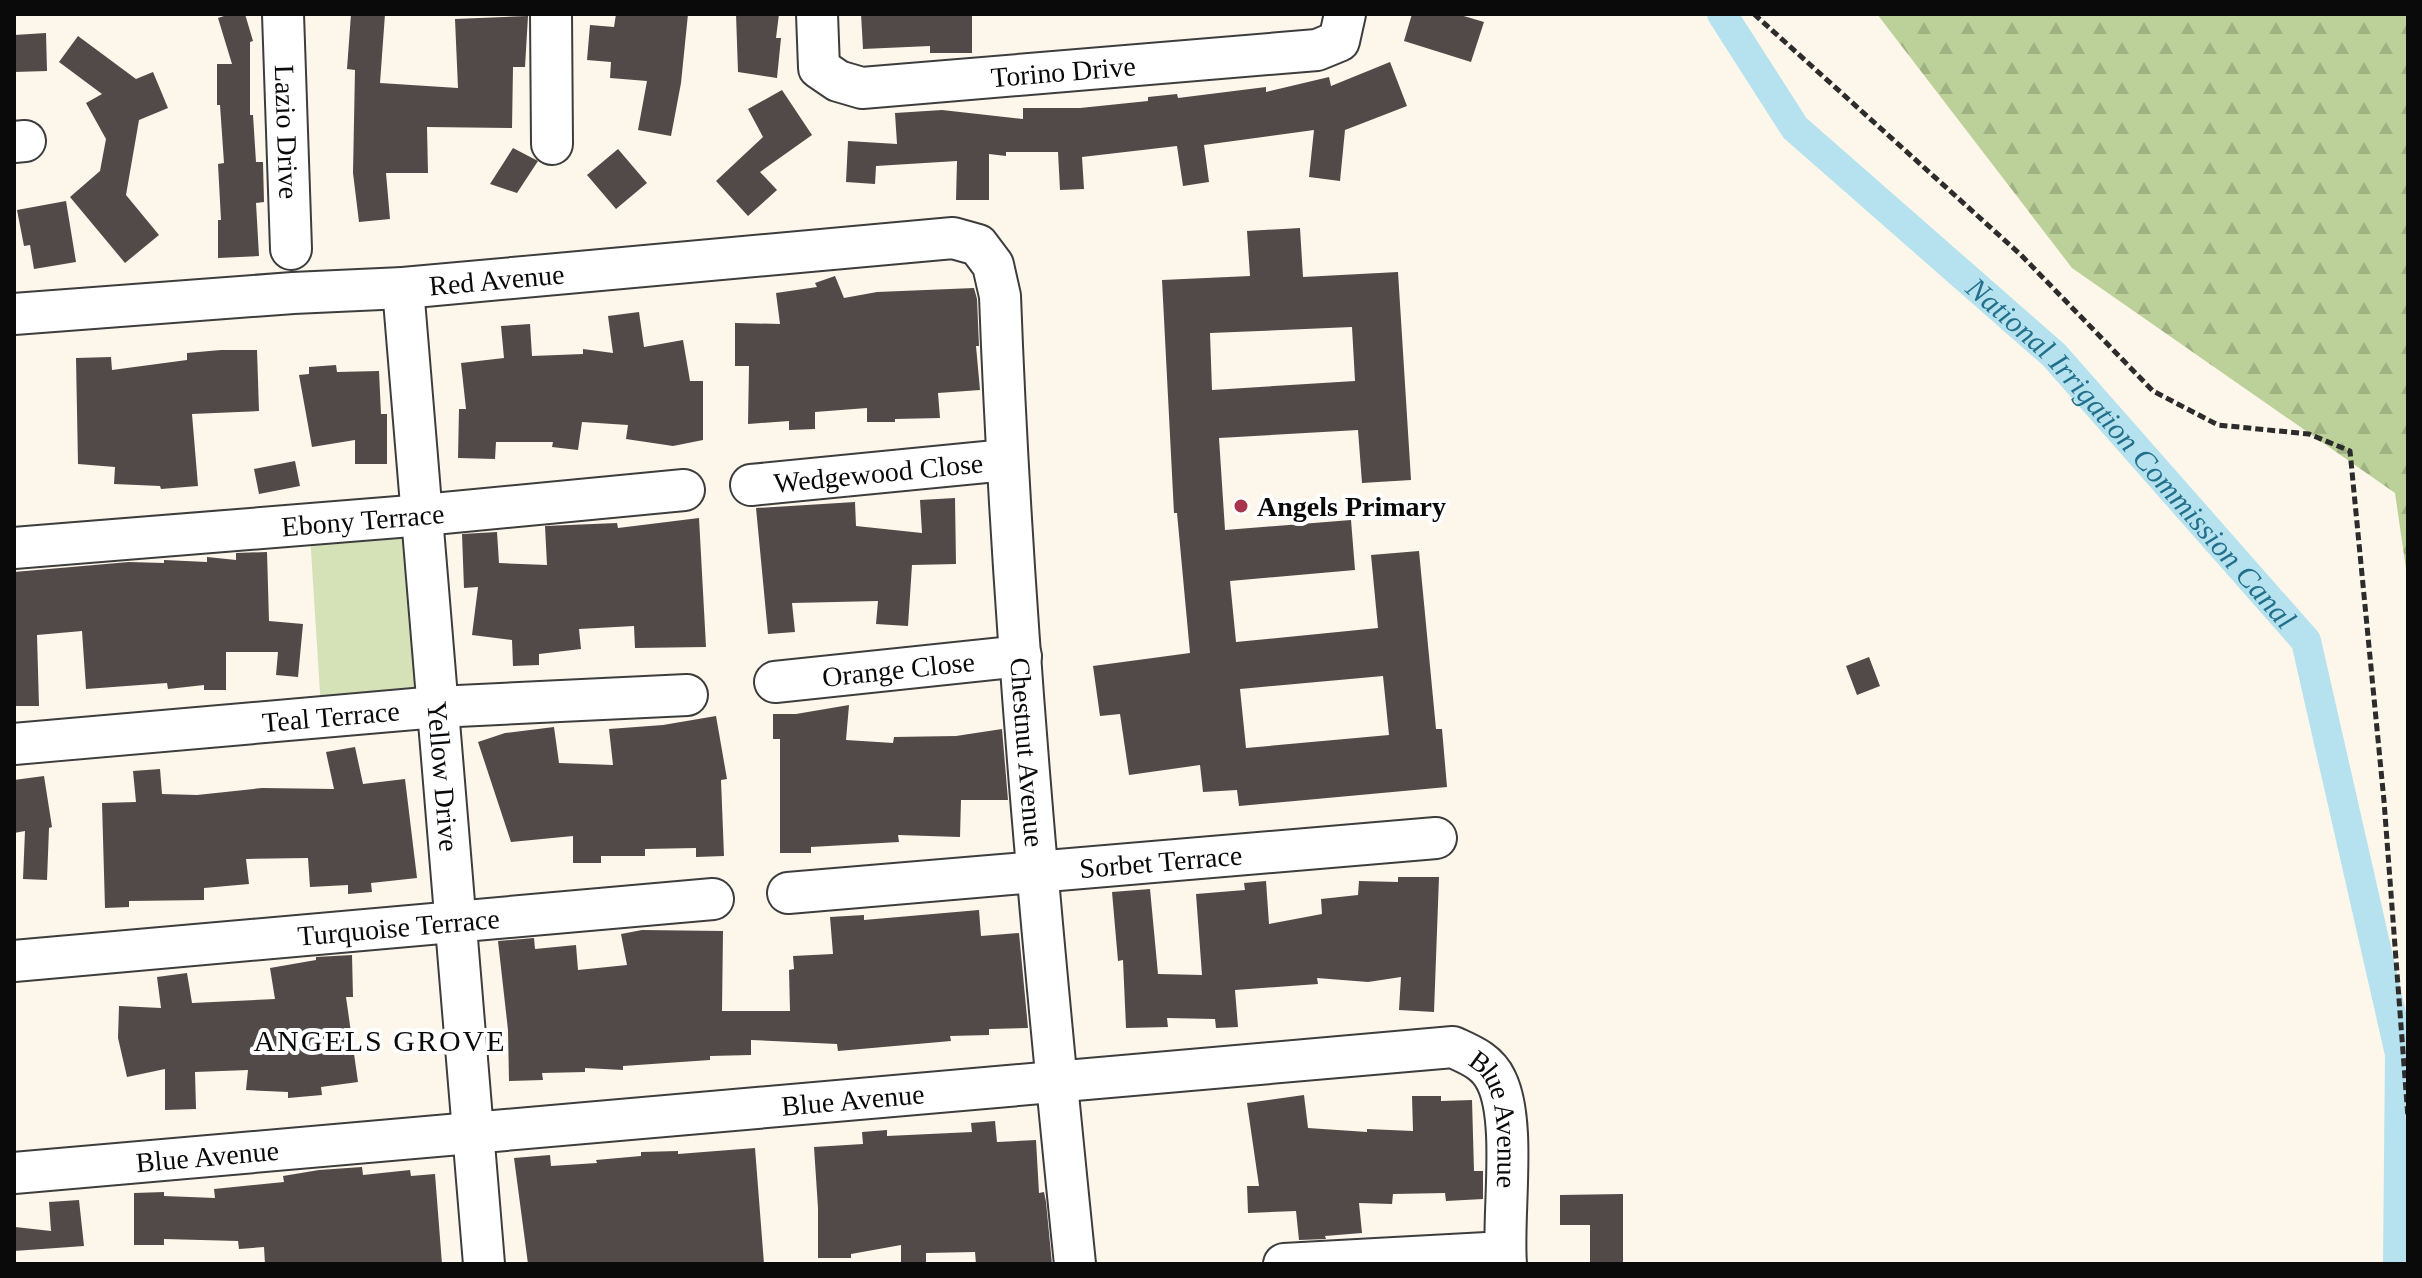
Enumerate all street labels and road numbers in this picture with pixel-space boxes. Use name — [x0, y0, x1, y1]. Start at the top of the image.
street label: Torino Drive — [990, 50, 1137, 93]
street label: Lazio Drive — [269, 64, 305, 200]
street label: Red Avenue — [428, 258, 566, 301]
street label: Wedgewood Close — [772, 447, 984, 498]
street label: Ebony Terrace — [280, 498, 446, 542]
street label: Orange Close — [820, 645, 976, 692]
street label: Chestnut Avenue — [1005, 656, 1051, 848]
street label: Teal Terrace — [261, 695, 401, 738]
street label: Yellow Drive — [422, 700, 465, 853]
street label: Sorbet Terrace — [1078, 839, 1243, 884]
street label: Turquoise Terrace — [296, 903, 501, 951]
street label: Blue Avenue — [1464, 1043, 1523, 1189]
street label: Blue Avenue — [780, 1078, 926, 1121]
street label: Blue Avenue — [134, 1134, 280, 1178]

